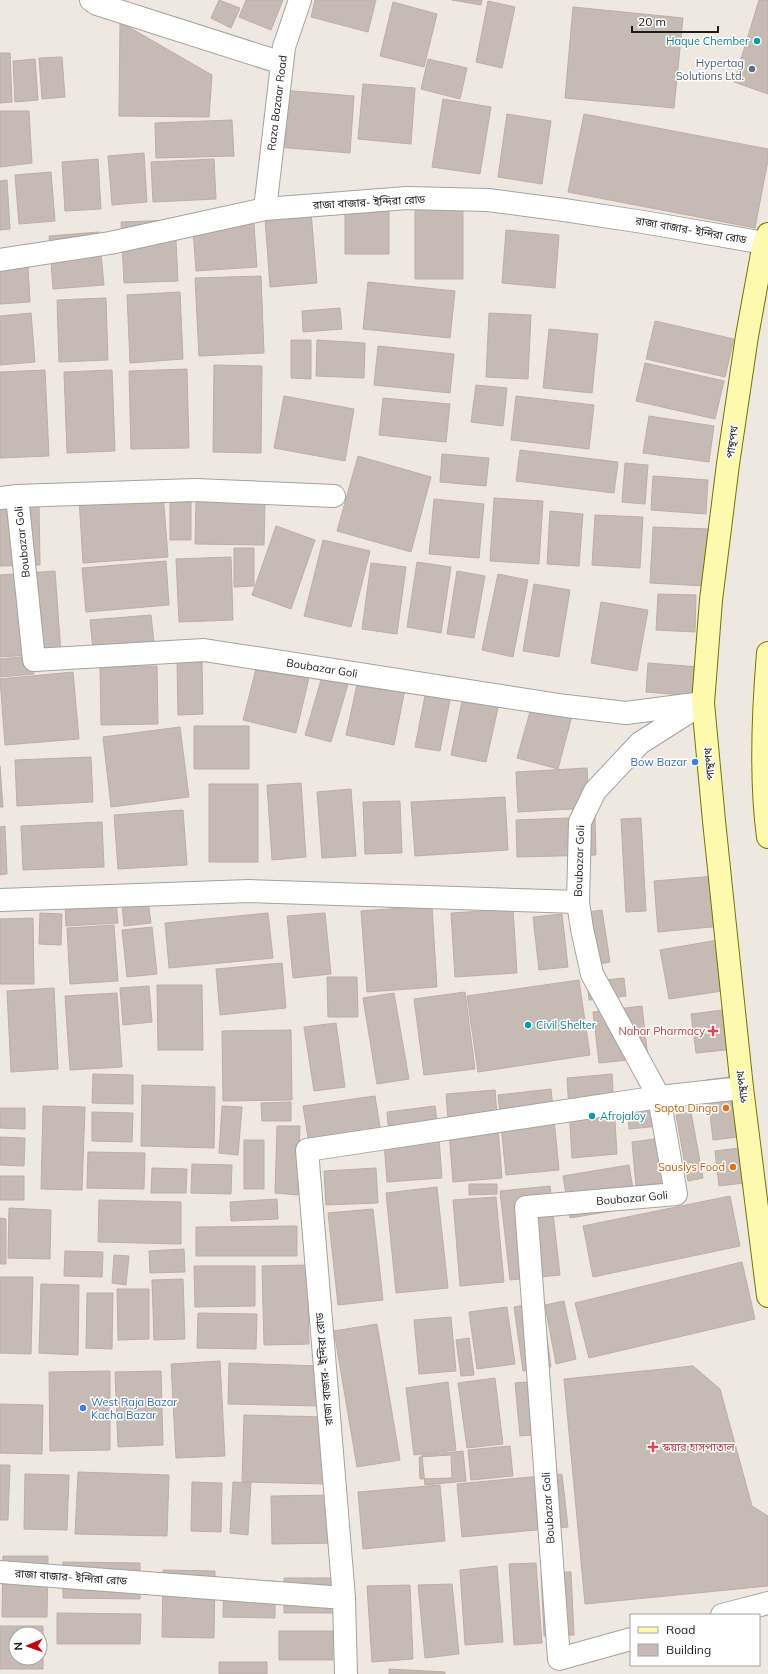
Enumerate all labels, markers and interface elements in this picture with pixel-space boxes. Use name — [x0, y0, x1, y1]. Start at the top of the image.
scale bar — [632, 8, 718, 34]
text: 20 m — [638, 14, 666, 29]
place label: Haque Chember — [666, 34, 749, 48]
marker: Haque Chember — [752, 36, 762, 46]
street label: Raza Bazaar Road — [264, 54, 290, 152]
place label: Hypertag Solutions Ltd. — [676, 56, 744, 83]
marker: Hypertag Solutions Ltd. — [747, 64, 757, 74]
street label: রাজা বাজার- ইন্দিরা রোড — [311, 192, 426, 212]
street label: রাজা বাজার- ইন্দিরা রোড — [633, 213, 748, 247]
street label: পান্থপথ — [723, 424, 741, 459]
street label: Boubazar Goli — [11, 505, 33, 579]
street label: Boubazar Goli — [285, 655, 359, 681]
street label: পান্থপথ — [701, 746, 717, 781]
place label: Bow Bazar — [631, 755, 687, 769]
marker: Bow Bazar — [690, 757, 700, 767]
street label: Boubazar Goli — [571, 825, 587, 897]
place label: Civil Shelter — [536, 1018, 596, 1032]
marker: Civil Shelter — [523, 1020, 533, 1030]
place label: Nahar Pharmacy — [618, 1024, 705, 1038]
marker: Nahar Pharmacy — [708, 1026, 718, 1036]
street label: পান্থপথ — [733, 1069, 751, 1104]
place label: Sapta Dinga — [654, 1101, 718, 1115]
marker: Sapta Dinga — [721, 1103, 731, 1113]
place label: Afrojaloy — [600, 1109, 646, 1123]
marker: Afrojaloy — [587, 1111, 597, 1121]
place label: Sauslys Food — [658, 1160, 725, 1174]
marker: Sauslys Food — [728, 1162, 738, 1172]
street label: Boubazar Goli — [596, 1188, 668, 1208]
street label: রাজা বাজার- ইন্দিরা রোড — [312, 1312, 336, 1427]
place label: West Raja Bazar Kacha Bazar — [91, 1395, 177, 1422]
marker: West Raja Bazar Kacha Bazar — [78, 1403, 88, 1413]
place label: স্কয়ার হাসপাতাল — [661, 1440, 736, 1454]
marker: স্কয়ার হাসপাতাল — [647, 1441, 659, 1453]
street label: Boubazar Goli — [539, 1472, 557, 1544]
street label: রাজা বাজার- ইন্দিরা রোড — [13, 1566, 128, 1588]
legend — [630, 1614, 760, 1666]
text: Road — [666, 1622, 695, 1637]
north arrow — [8, 1626, 48, 1666]
text: N — [11, 1642, 25, 1651]
text: Building — [666, 1642, 711, 1657]

